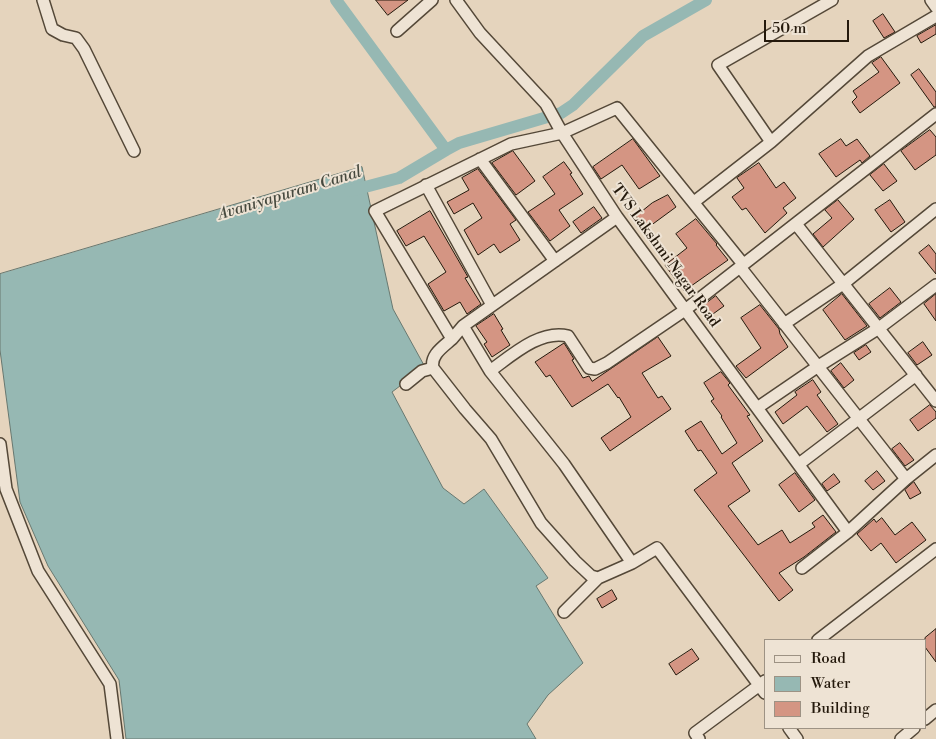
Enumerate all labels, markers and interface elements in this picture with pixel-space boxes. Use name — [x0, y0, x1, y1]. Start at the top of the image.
scale bar — [766, 10, 851, 42]
text: 50 m — [772, 19, 806, 38]
water label: Avaniyapuram Canal — [216, 163, 364, 225]
street label: TVS Lakshmi Nagar Road — [607, 181, 723, 331]
legend — [764, 639, 926, 729]
text: Road — [811, 649, 846, 668]
text: Water — [811, 674, 850, 693]
text: Building — [811, 699, 870, 718]

